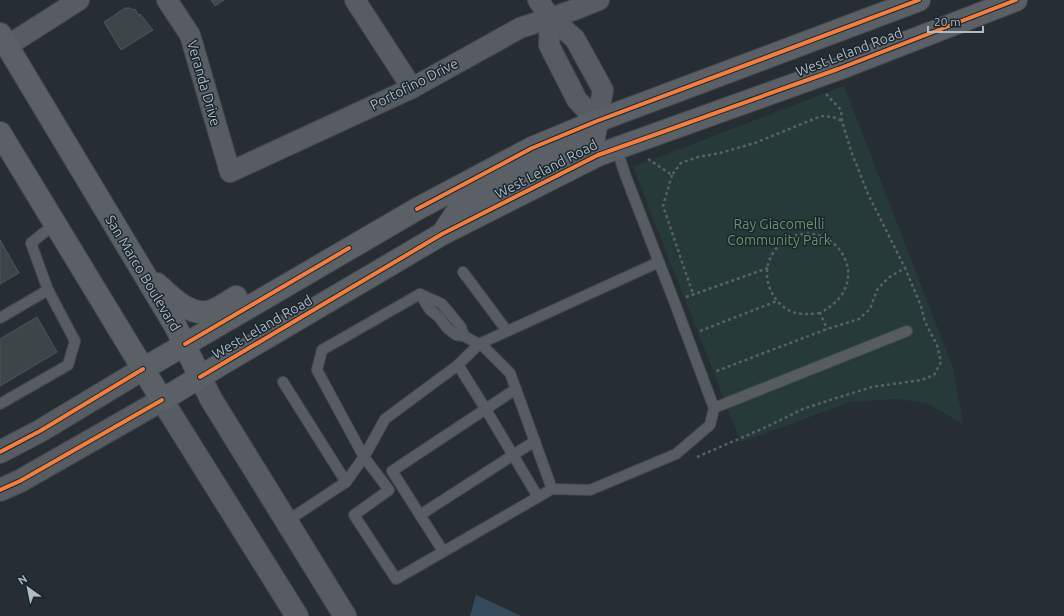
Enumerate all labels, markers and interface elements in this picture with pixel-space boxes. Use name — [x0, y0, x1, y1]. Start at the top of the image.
scale bar — [928, 8, 983, 34]
text: 20 m — [934, 15, 961, 28]
street label: West Leland Road — [794, 24, 904, 80]
street label: Veranda Drive — [184, 38, 224, 128]
street label: Portofino Drive — [367, 55, 461, 113]
street label: West Leland Road — [492, 136, 600, 202]
street label: San Marco Boulevard — [102, 212, 184, 334]
park label: Ray Giacomelli Community Park — [727, 216, 831, 248]
street label: West Leland Road — [209, 292, 315, 362]
north arrow — [8, 568, 48, 608]
text: N — [16, 572, 29, 587]

